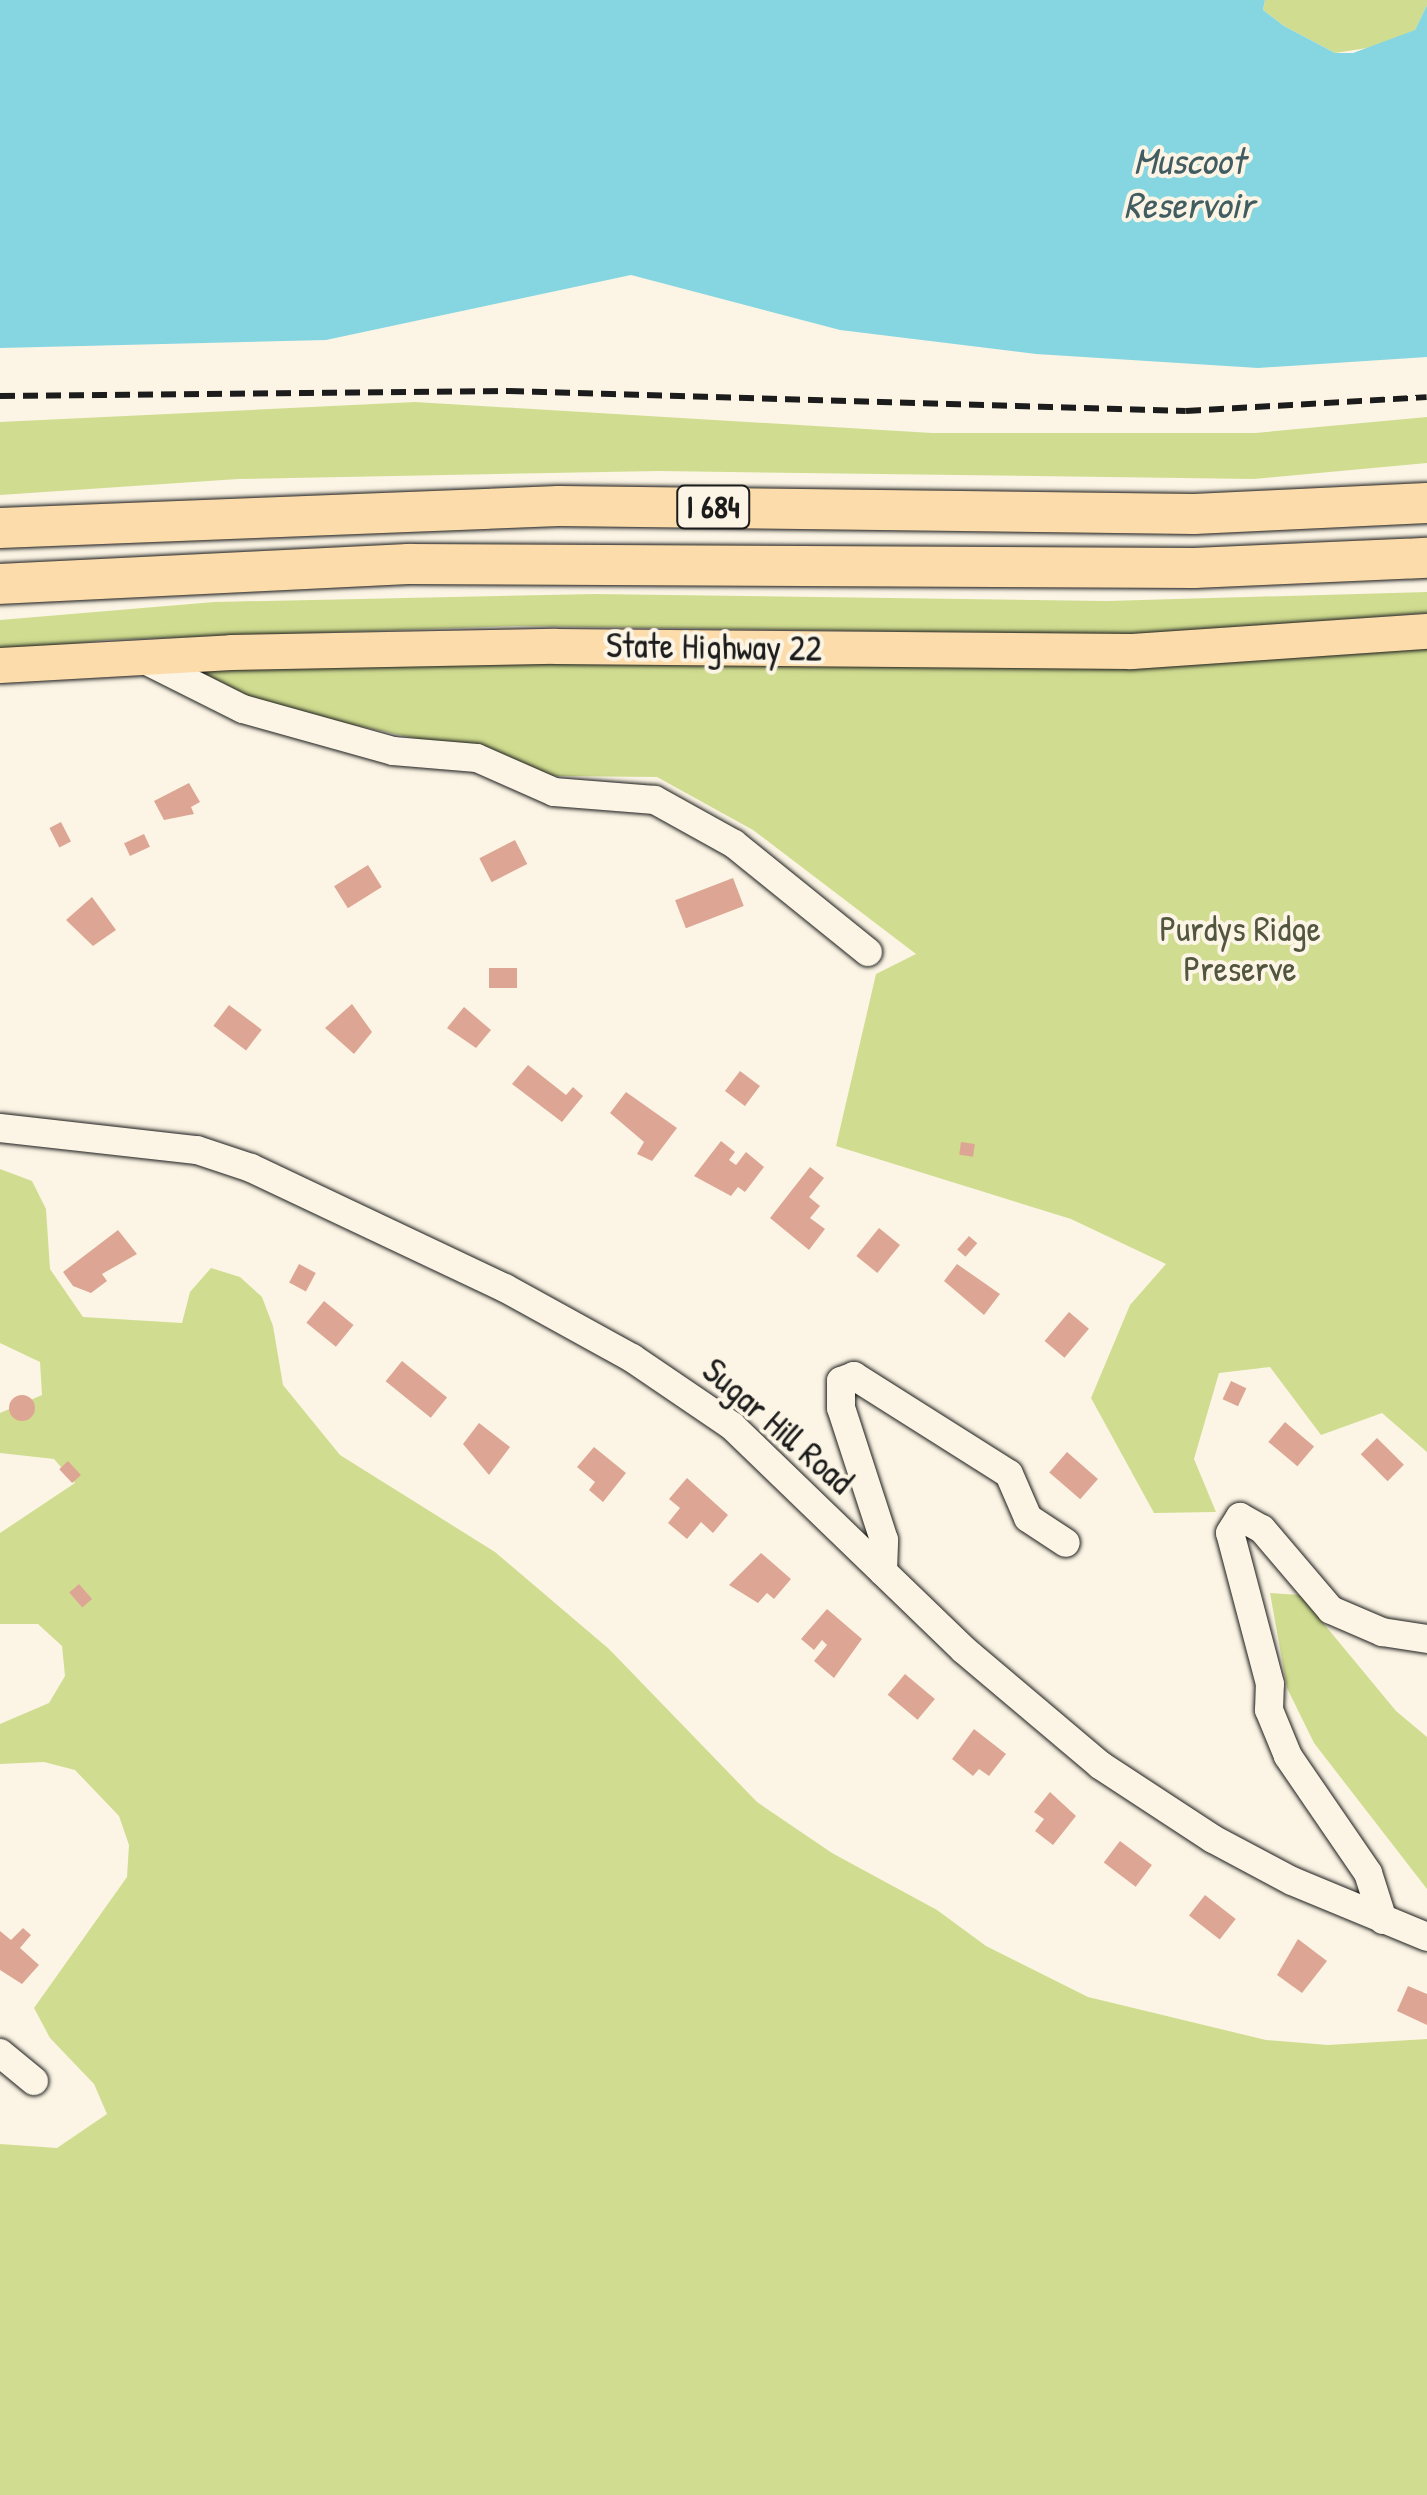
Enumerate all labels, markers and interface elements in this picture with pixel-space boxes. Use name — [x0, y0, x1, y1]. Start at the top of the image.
water label: Muscoot Reservoir — [1124, 138, 1254, 228]
road number: I 684 — [676, 480, 750, 534]
street label: State Highway 22 — [606, 624, 822, 670]
park label: Purdys Ridge Preserve — [1159, 908, 1321, 990]
street label: Sugar Hill Road — [694, 1349, 862, 1503]

